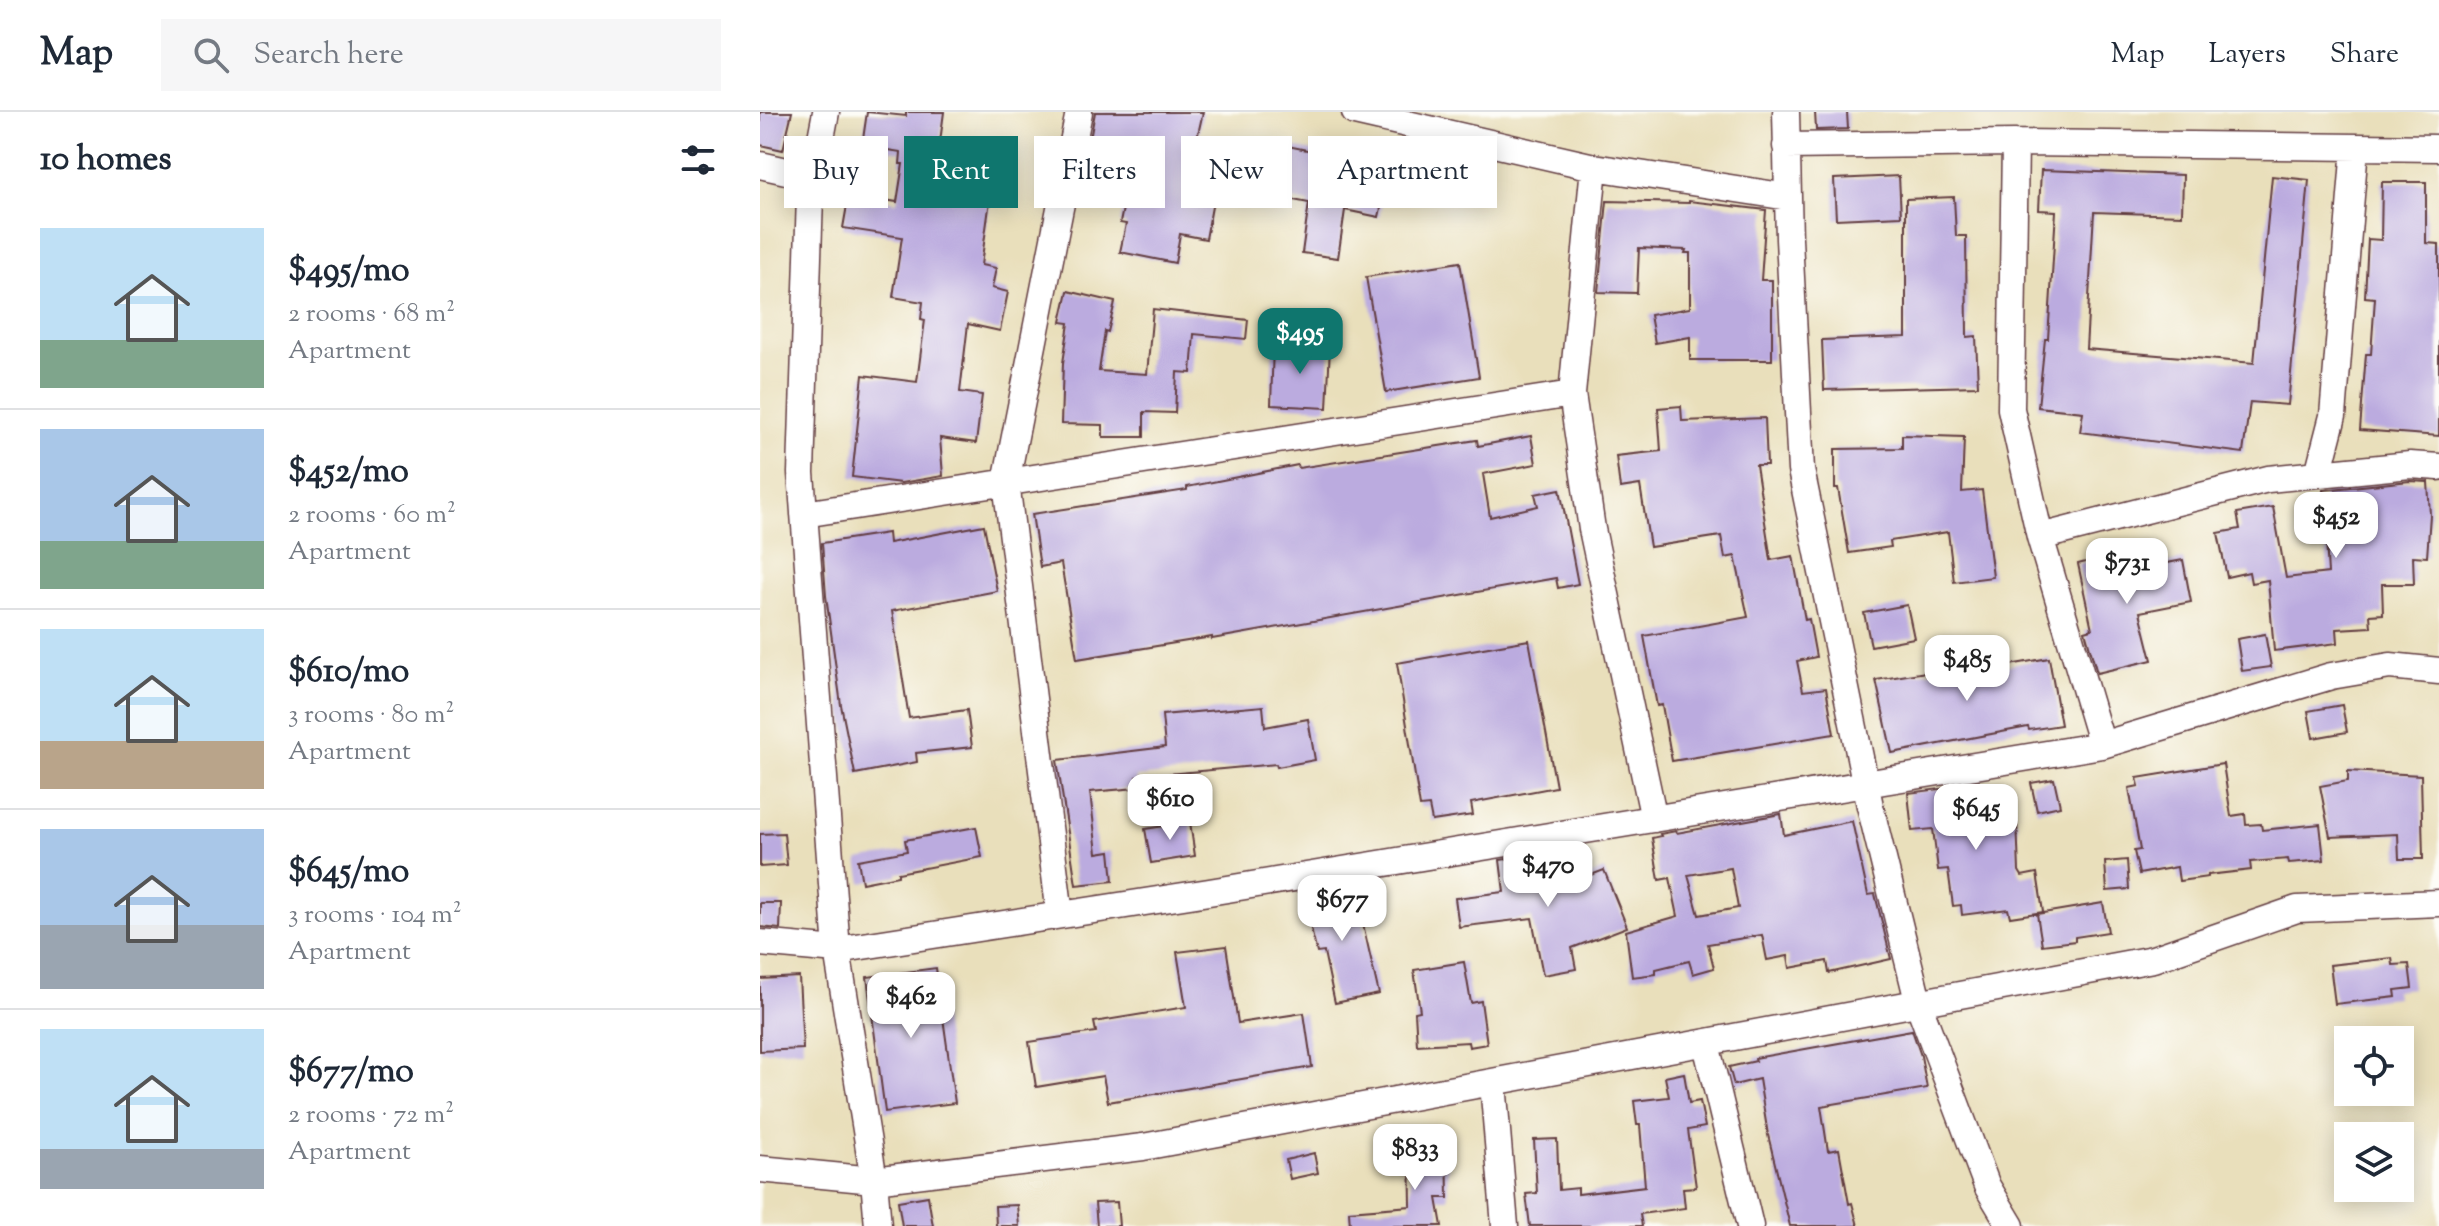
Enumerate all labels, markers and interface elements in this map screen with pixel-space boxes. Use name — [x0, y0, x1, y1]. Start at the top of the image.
search box — [161, 19, 721, 91]
text: Map — [40, 28, 113, 82]
icon: search — [189, 33, 233, 77]
text: Search here — [253, 34, 404, 77]
text: Map — [2111, 35, 2164, 75]
text: Layers — [2208, 35, 2286, 75]
text: Share — [2330, 35, 2399, 75]
text: 10 homes — [40, 136, 172, 185]
chip: Buy — [784, 136, 888, 208]
chip: Rent — [904, 136, 1018, 208]
chip: Filters — [1034, 136, 1165, 208]
chip: New — [1181, 136, 1292, 208]
chip: Apartment — [1308, 136, 1497, 208]
icon: filters — [676, 138, 720, 182]
text: $495/mo — [288, 247, 410, 296]
icon: home — [104, 260, 200, 356]
text: 2 rooms · 68 m² — [288, 296, 455, 333]
pin: $495 — [1253, 308, 1347, 376]
text: $495 — [1276, 315, 1324, 352]
text: Apartment — [288, 333, 411, 370]
text: $452/mo — [288, 448, 409, 497]
icon: home — [104, 461, 200, 557]
pin: $452 — [2289, 492, 2383, 560]
text: 2 rooms · 60 m² — [288, 497, 456, 534]
text: $452 — [2312, 499, 2360, 536]
text: Apartment — [288, 534, 411, 571]
pin: $731 — [2080, 538, 2174, 606]
text: $731 — [2104, 545, 2150, 582]
pin: $485 — [1920, 635, 2014, 703]
text: $485 — [1943, 642, 1991, 679]
text: $610/mo — [288, 648, 409, 697]
icon: home — [104, 661, 200, 757]
text: 3 rooms · 80 m² — [288, 697, 454, 734]
text: Apartment — [288, 734, 411, 771]
pin: $610 — [1123, 774, 1217, 842]
text: $610 — [1146, 781, 1194, 818]
pin: $645 — [1929, 784, 2023, 852]
text: $645 — [1952, 791, 2000, 828]
pin: $470 — [1501, 841, 1595, 909]
text: $645/mo — [288, 848, 409, 897]
text: $470 — [1521, 848, 1575, 885]
icon: home — [104, 861, 200, 957]
pin: $677 — [1295, 875, 1389, 943]
text: $677 — [1316, 882, 1368, 919]
text: 3 rooms · 104 m² — [288, 897, 462, 934]
text: Apartment — [288, 934, 411, 971]
pin: $462 — [864, 972, 958, 1040]
text: $462 — [885, 979, 937, 1016]
map controls — [2334, 1026, 2414, 1202]
button: locate — [2334, 1026, 2414, 1106]
text: $677/mo — [288, 1048, 414, 1097]
icon: home — [104, 1061, 200, 1157]
text: 2 rooms · 72 m² — [288, 1097, 454, 1134]
button: layers — [2334, 1122, 2414, 1202]
pin: $833 — [1368, 1124, 1462, 1192]
text: $833 — [1391, 1131, 1439, 1168]
text: Apartment — [288, 1134, 411, 1171]

